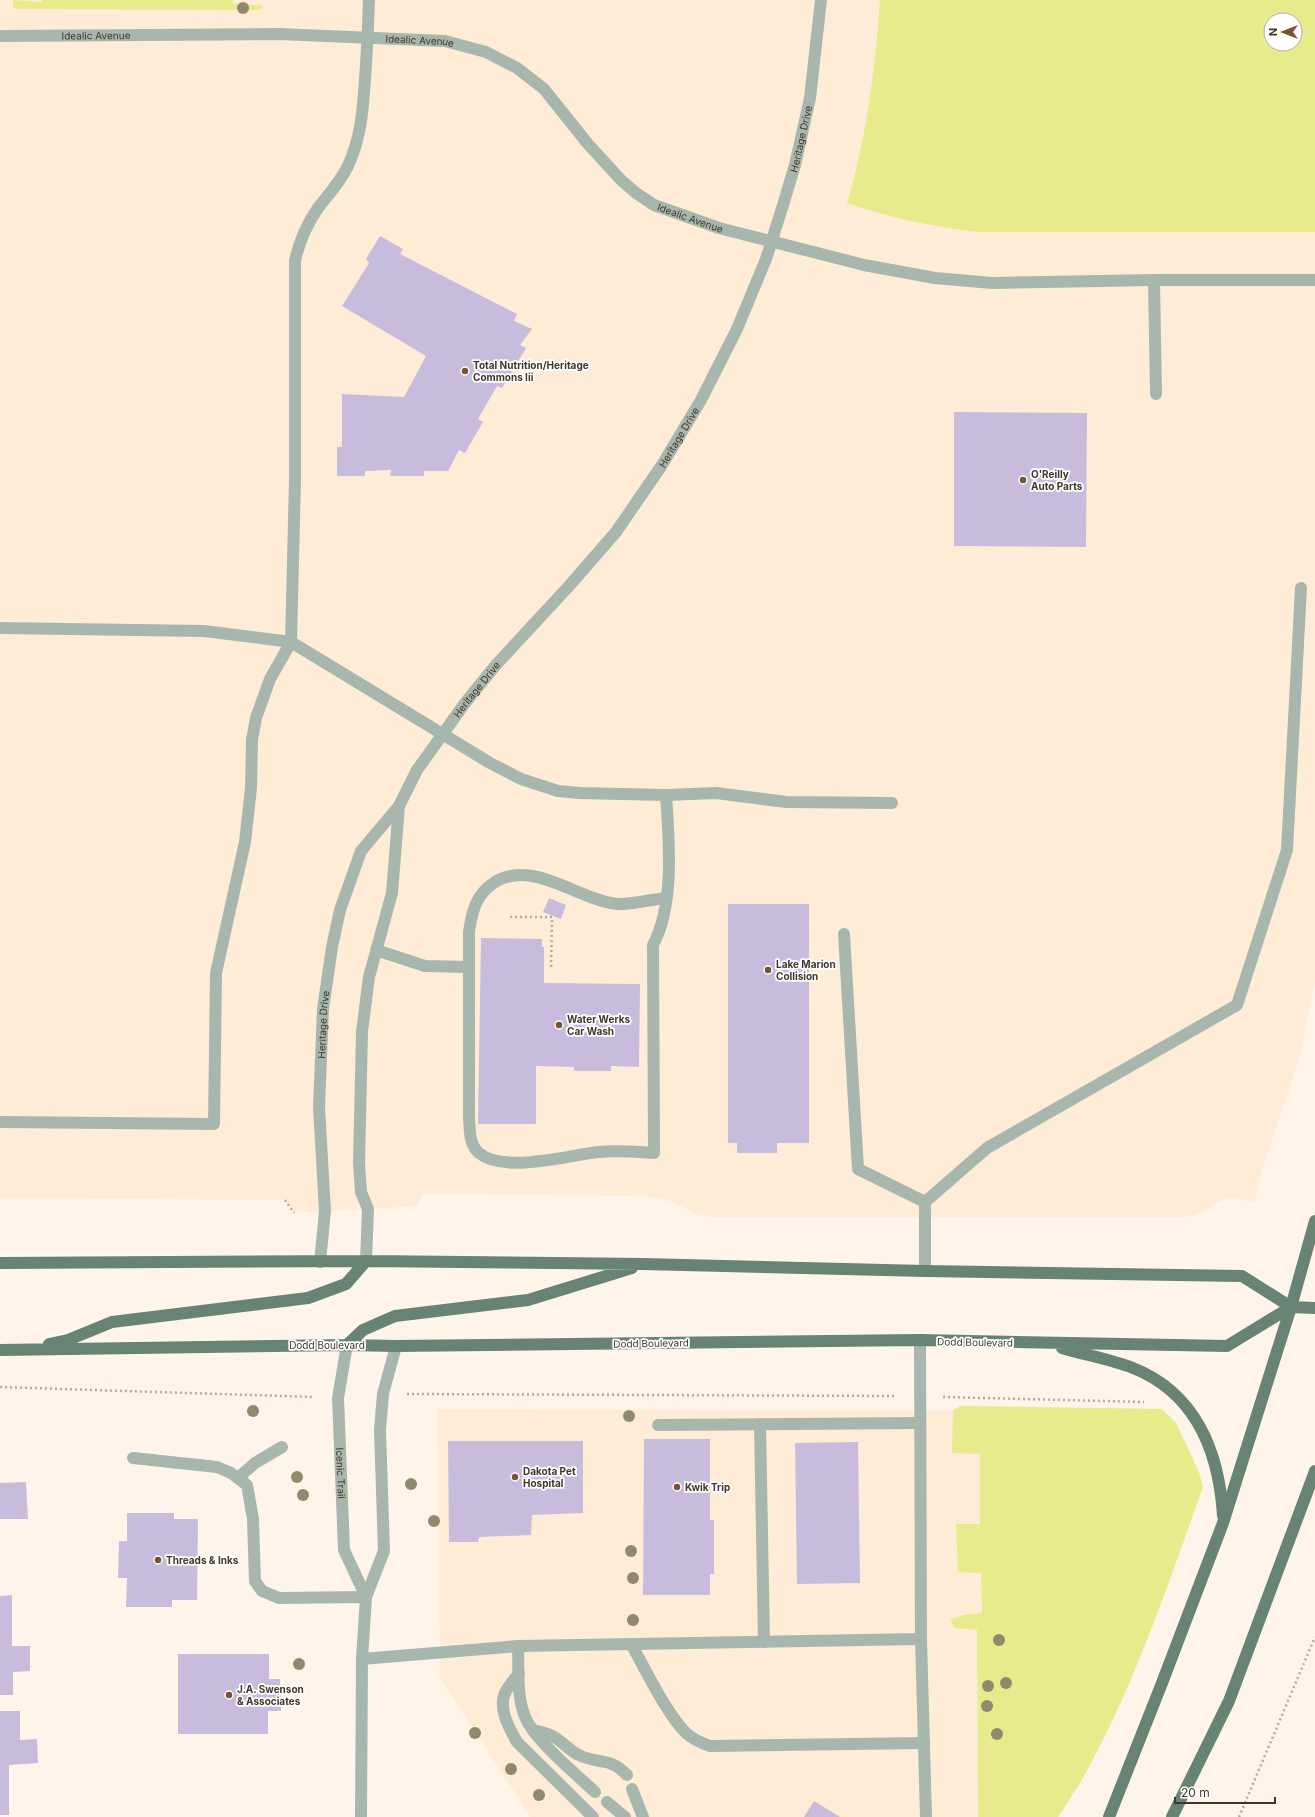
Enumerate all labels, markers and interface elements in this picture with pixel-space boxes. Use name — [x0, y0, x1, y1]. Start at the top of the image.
north arrow — [1263, 12, 1303, 52]
text: N — [1266, 28, 1280, 36]
street label: Idealic Avenue — [61, 29, 131, 42]
street label: Idealic Avenue — [385, 32, 456, 49]
street label: Heritage Drive — [787, 104, 814, 174]
street label: Idealic Avenue — [656, 201, 725, 235]
place label: Total Nutrition/Heritage Commons Iii — [473, 359, 589, 383]
marker: Total Nutrition/Heritage Commons Iii — [460, 366, 470, 376]
street label: Heritage Drive — [656, 405, 701, 470]
place label: O'Reilly Auto Parts — [1031, 468, 1083, 492]
marker: O'Reilly Auto Parts — [1018, 475, 1028, 485]
street label: Heritage Drive — [451, 659, 502, 720]
place label: Lake Marion Collision — [776, 958, 836, 982]
marker: Lake Marion Collision — [763, 965, 773, 975]
street label: Heritage Drive — [315, 990, 332, 1059]
place label: Water Werks Car Wash — [567, 1013, 630, 1037]
marker: Water Werks Car Wash — [554, 1020, 564, 1030]
street label: Dodd Boulevard — [937, 1335, 1013, 1349]
street label: Dodd Boulevard — [613, 1336, 689, 1350]
street label: Dodd Boulevard — [289, 1339, 365, 1351]
street label: Icenic Trail — [334, 1447, 348, 1499]
place label: Dakota Pet Hospital — [523, 1465, 576, 1489]
marker: Dakota Pet Hospital — [510, 1472, 520, 1482]
place label: Kwik Trip — [685, 1481, 730, 1493]
marker: Kwik Trip — [672, 1482, 682, 1492]
place label: Threads & Inks — [166, 1554, 239, 1566]
marker: Threads & Inks — [153, 1555, 163, 1565]
place label: J.A. Swenson & Associates — [237, 1683, 304, 1707]
marker: J.A. Swenson & Associates — [224, 1690, 234, 1700]
scale bar — [1175, 1779, 1275, 1805]
text: 20 m — [1181, 1785, 1210, 1800]

